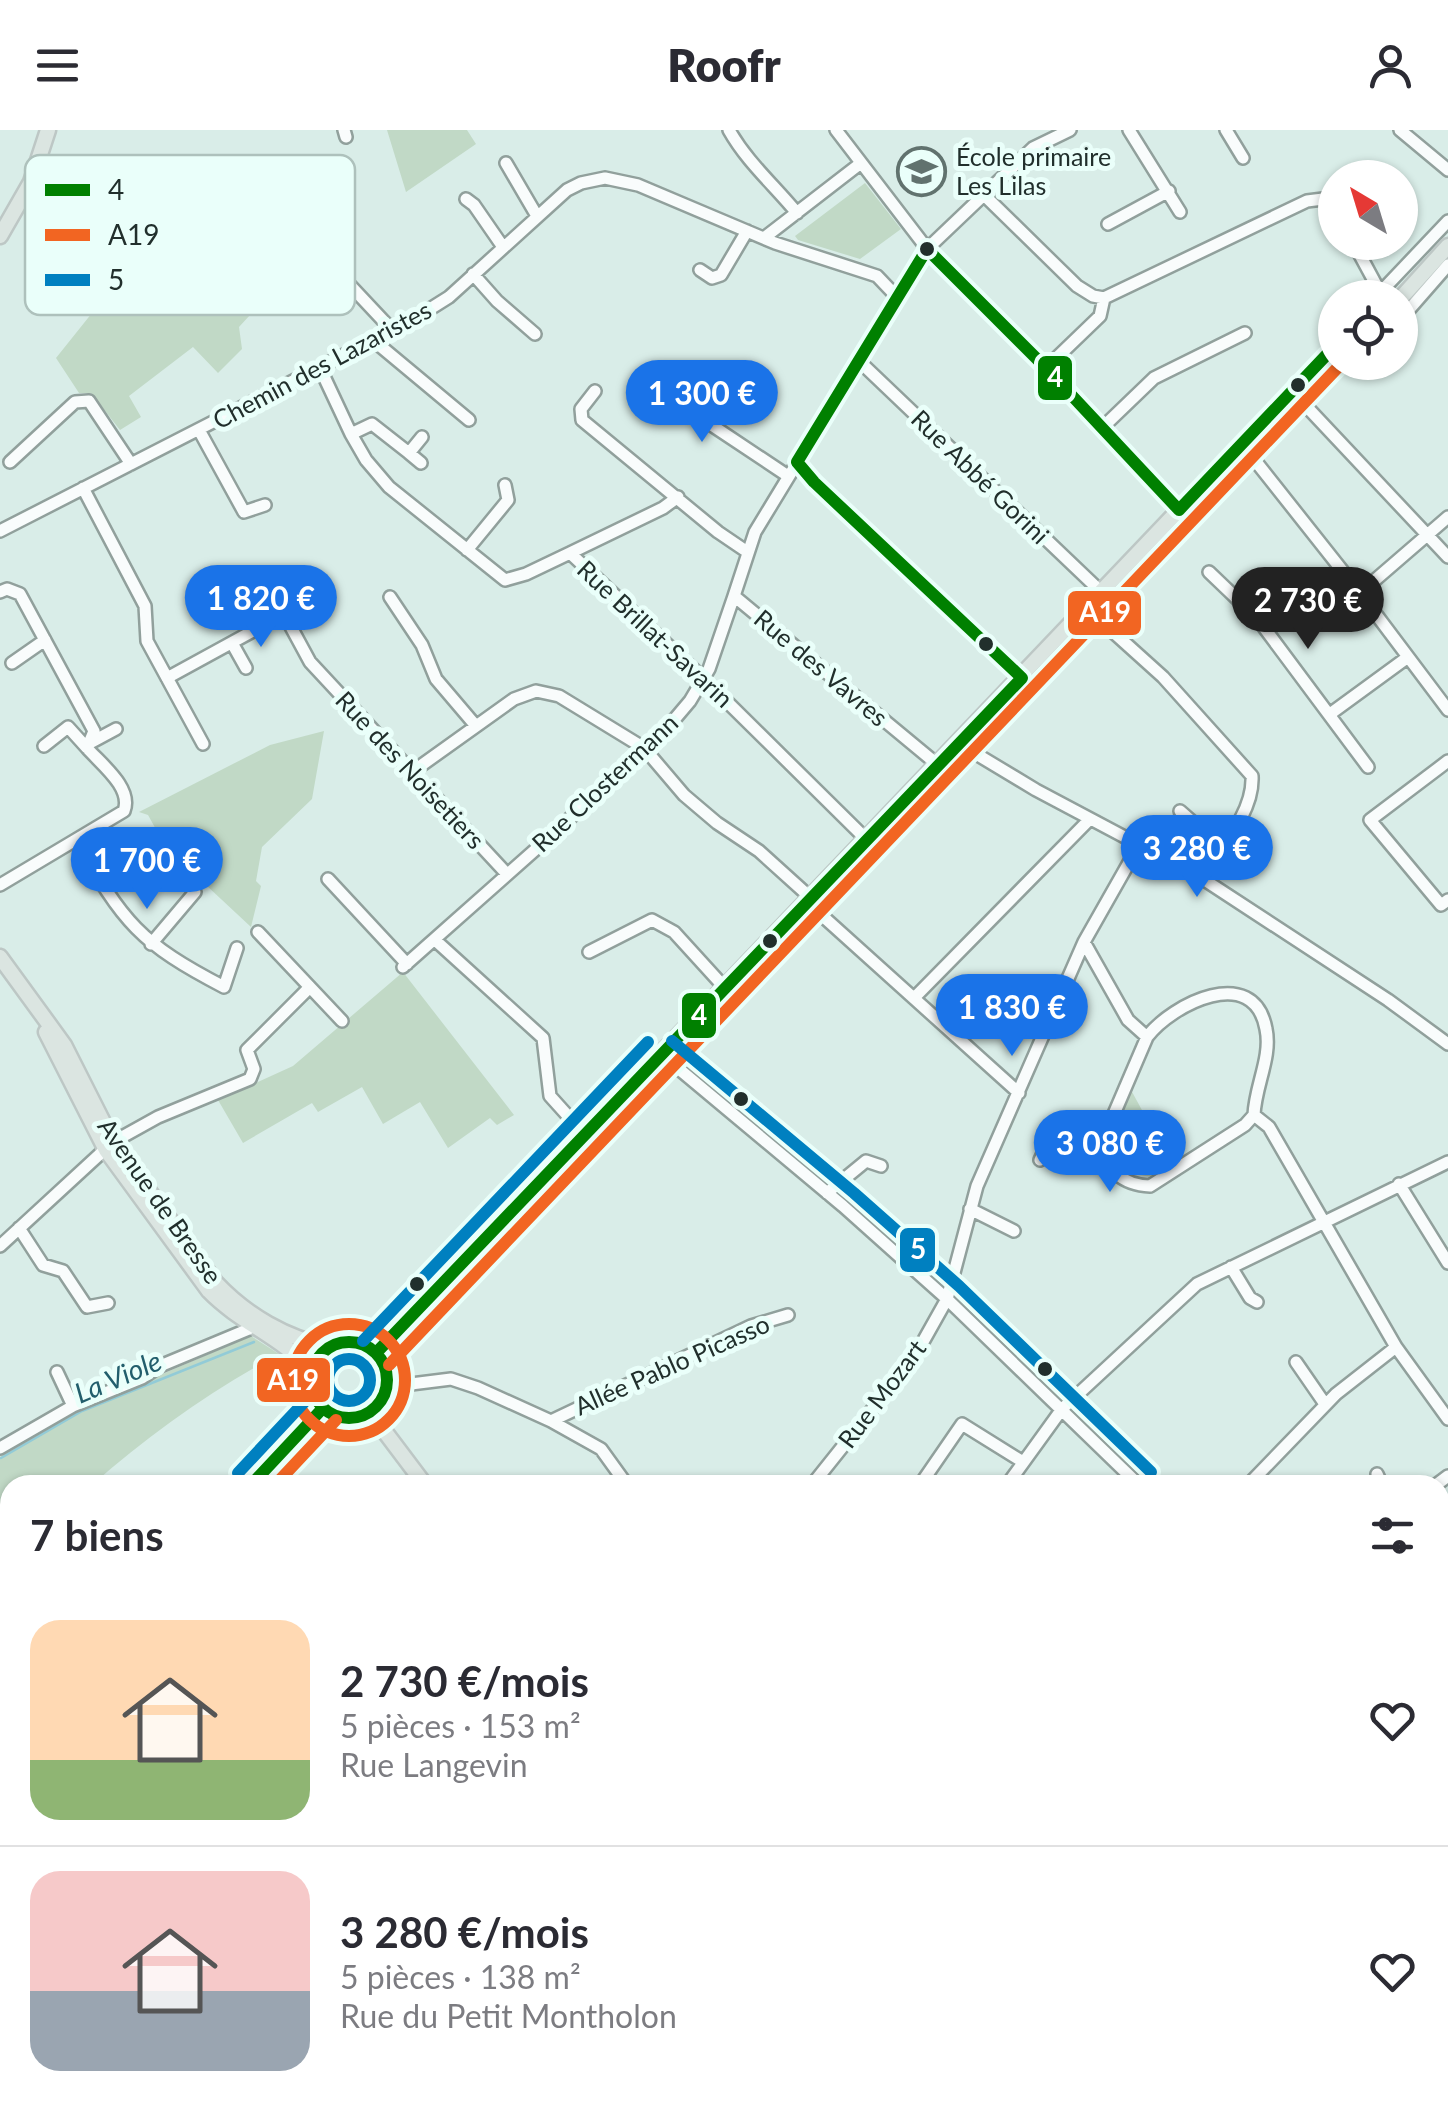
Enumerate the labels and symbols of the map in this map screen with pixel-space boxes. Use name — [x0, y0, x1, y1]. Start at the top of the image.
place label: École primaire Les Lilas — [956, 141, 1111, 200]
school or university icon: École primaire Les Lilas — [895, 145, 947, 197]
legend — [25, 155, 355, 315]
north arrow — [1318, 160, 1418, 260]
text: 4 — [108, 172, 124, 206]
text: A19 — [108, 217, 159, 251]
unlabelled marker — [917, 239, 937, 259]
text: 5 — [108, 262, 124, 296]
street label: Chemin des Lazaristes — [207, 294, 436, 434]
line badge: 4 — [1036, 354, 1074, 402]
text: 4 — [1047, 359, 1063, 393]
pin: 1 300 € — [610, 360, 794, 445]
unlabelled marker — [1288, 375, 1308, 395]
street label: Rue Abbé Gorini — [906, 403, 1056, 549]
street label: Rue Brillat-Savarin — [572, 554, 740, 713]
pin: 1 820 € — [169, 565, 353, 650]
pin: 2 730 € — [1216, 567, 1400, 652]
line badge: A19 — [1066, 589, 1143, 637]
text: A19 — [1078, 594, 1131, 628]
street label: Rue des Vavres — [749, 603, 894, 732]
unlabelled marker — [976, 634, 996, 654]
street label: Rue des Noisetiers — [330, 684, 491, 854]
street label: Rue Clostermann — [525, 707, 683, 857]
pin: 3 280 € — [1105, 815, 1289, 900]
pin: 1 700 € — [55, 827, 239, 912]
unlabelled marker — [760, 931, 780, 951]
pin: 1 830 € — [920, 974, 1104, 1059]
line badge: 4 — [680, 991, 718, 1040]
text: 4 — [691, 997, 707, 1031]
unlabelled marker — [731, 1089, 751, 1109]
pin: 3 080 € — [1018, 1110, 1202, 1195]
street label: Avenue de Bresse — [93, 1112, 229, 1289]
line badge: 5 — [898, 1226, 937, 1274]
text: 5 — [910, 1231, 926, 1265]
unlabelled marker — [407, 1274, 427, 1294]
street label: Allée Pablo Picasso — [570, 1308, 774, 1421]
street label: Rue Mozart — [831, 1334, 931, 1453]
water label: La Viole — [69, 1343, 166, 1410]
line badge: A19 — [255, 1356, 332, 1404]
unlabelled marker — [1035, 1359, 1055, 1379]
text: A19 — [266, 1362, 319, 1396]

